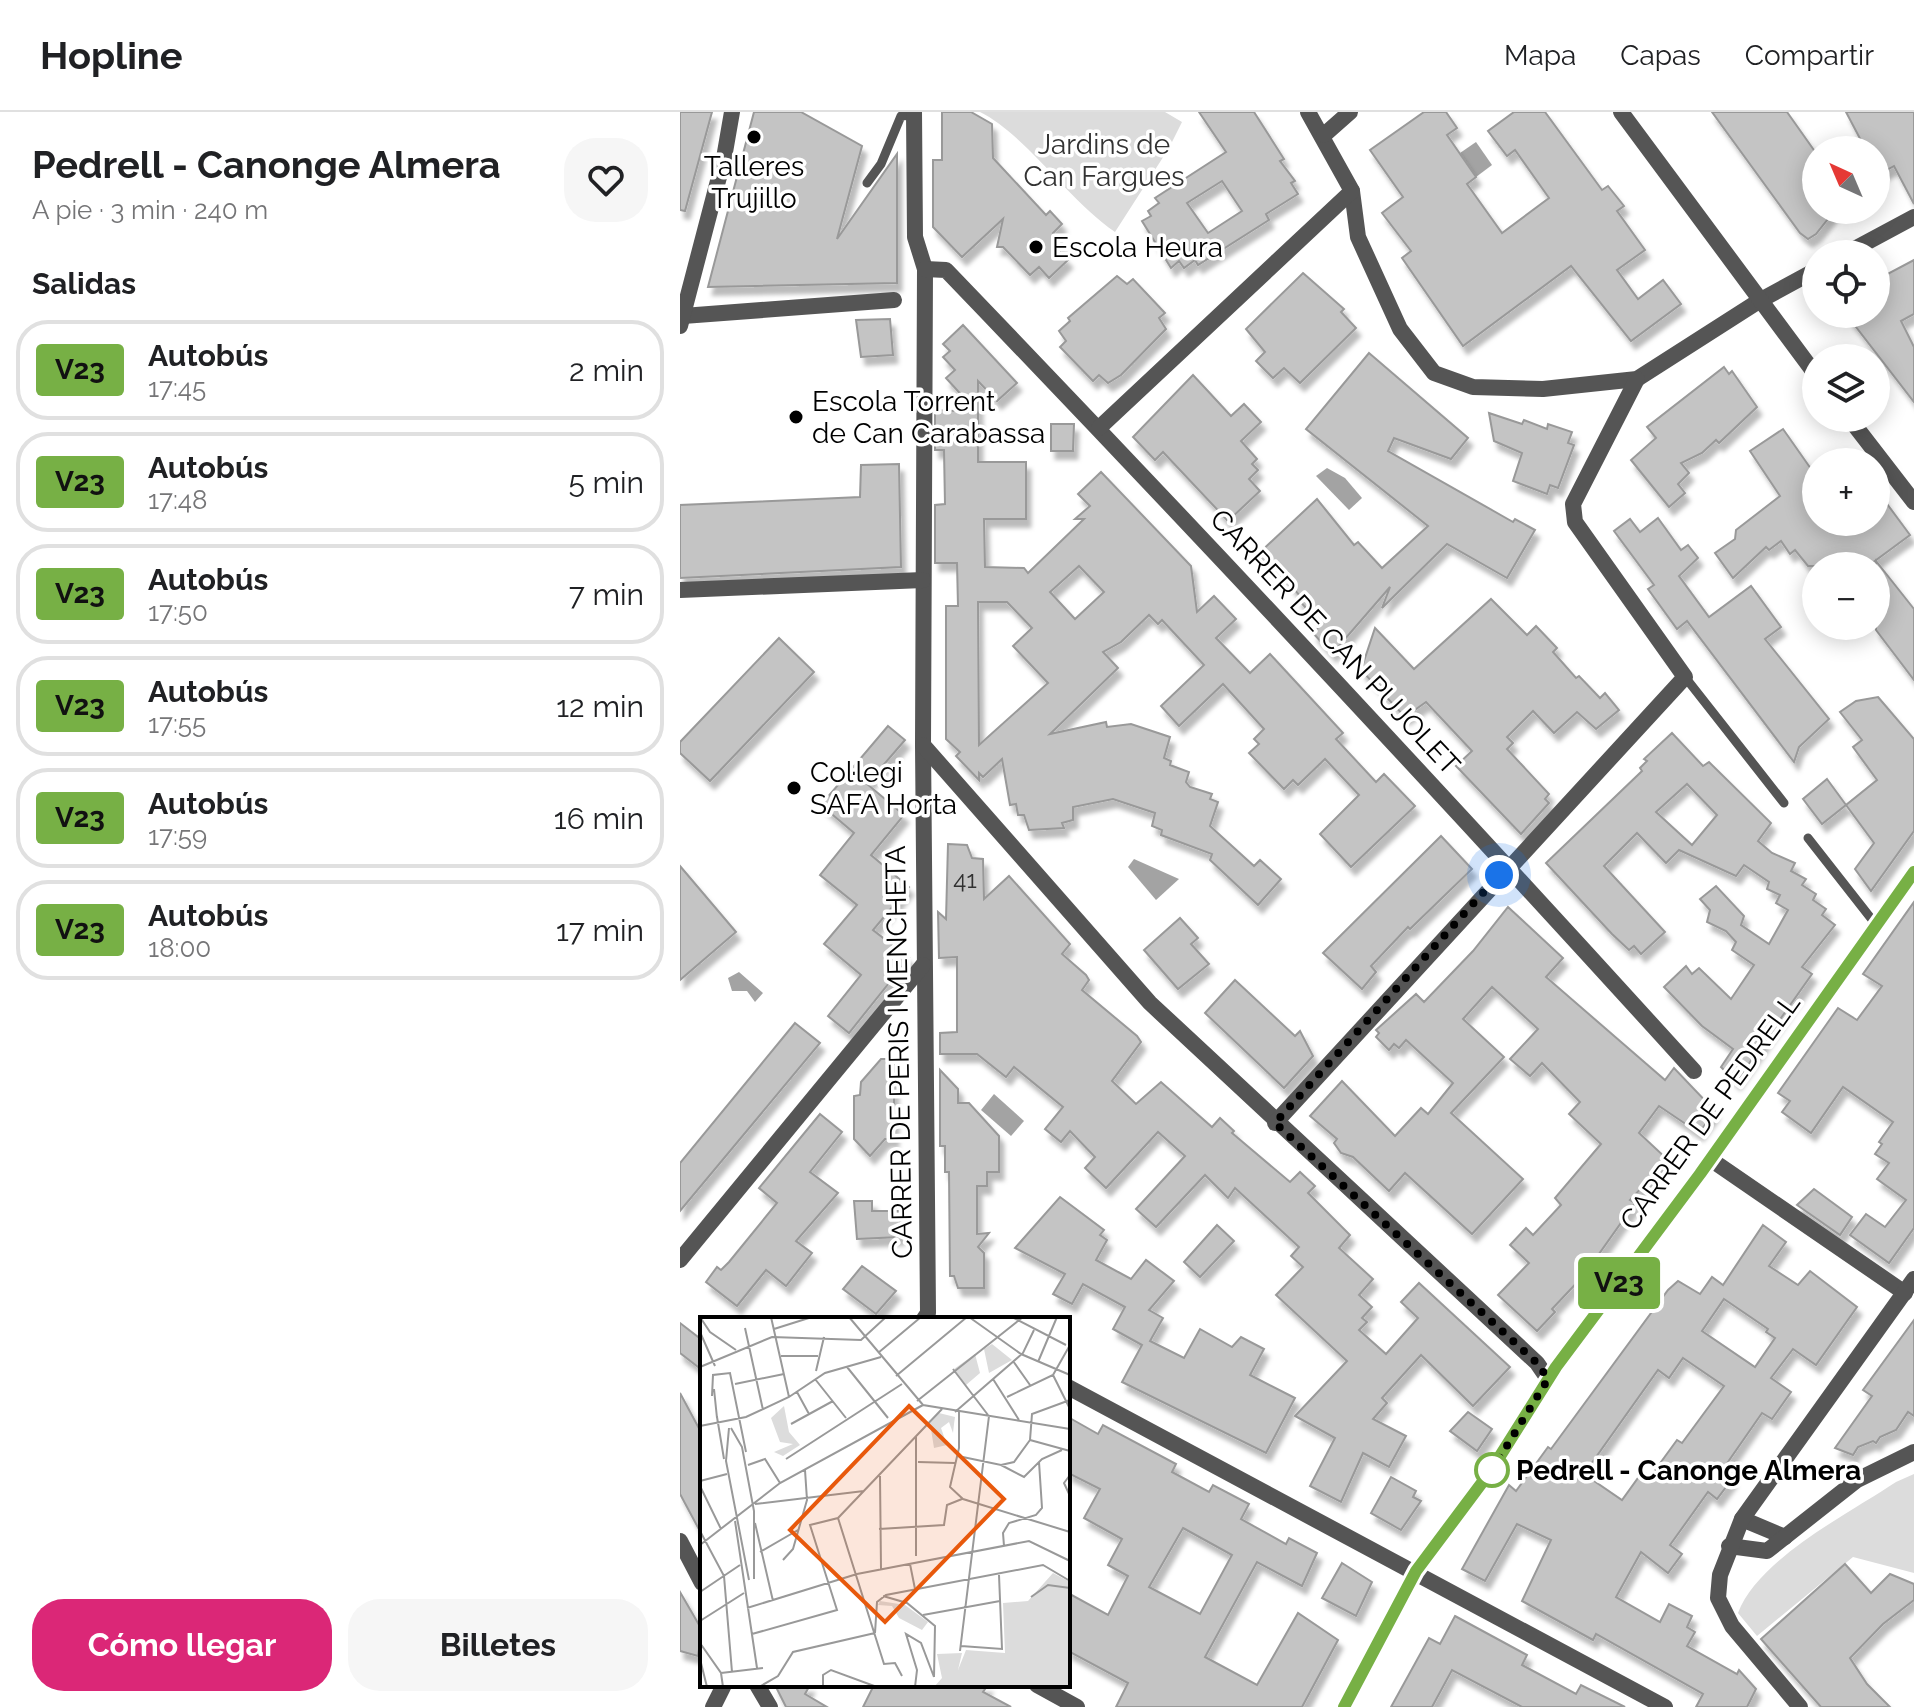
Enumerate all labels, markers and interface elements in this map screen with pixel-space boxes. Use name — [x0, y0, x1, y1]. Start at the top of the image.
text: Hopline — [40, 33, 183, 78]
text: Mapa — [1504, 39, 1576, 72]
text: Capas — [1620, 39, 1701, 72]
text: Compartir — [1745, 39, 1874, 72]
marker: Talleres Trujillo — [745, 128, 763, 146]
park label: Jardins de Can Fargues — [1023, 128, 1185, 193]
north arrow — [1802, 136, 1890, 224]
map controls — [1802, 136, 1890, 640]
button: heart — [564, 138, 648, 222]
text: Pedrell - Canonge Almera — [32, 142, 501, 187]
place label: Talleres Trujillo — [704, 150, 804, 215]
text: A pie · 3 min · 240 m — [32, 195, 268, 225]
place label: Escola Heura — [1052, 231, 1223, 264]
marker: Escola Heura — [1027, 238, 1045, 256]
button: locate — [1802, 240, 1890, 328]
text: Salidas — [32, 266, 136, 301]
text: Autobús — [148, 338, 268, 373]
button: layers — [1802, 344, 1890, 432]
text: V23 — [55, 353, 105, 386]
text: 2 min — [569, 353, 644, 388]
text: 17:45 — [148, 373, 206, 403]
place label: Escola Torrent de Can Carabassa — [812, 385, 1045, 450]
marker: Escola Torrent de Can Carabassa — [787, 408, 805, 426]
button: + — [1802, 448, 1890, 536]
text: Autobús — [148, 450, 268, 485]
text: V23 — [55, 465, 105, 498]
text: 5 min — [568, 465, 644, 500]
text: 17:48 — [148, 485, 207, 515]
street label: CARRER DE CAN PUJOLET — [1203, 503, 1467, 781]
button: − — [1802, 552, 1890, 640]
text: Autobús — [148, 562, 268, 597]
text: V23 — [55, 577, 105, 610]
text: 7 min — [569, 577, 644, 612]
text: 17:50 — [148, 597, 208, 627]
text: Autobús — [148, 674, 268, 709]
text: V23 — [55, 689, 105, 722]
text: 12 min — [556, 689, 644, 724]
text: 17:55 — [148, 709, 206, 739]
place label: Col·legi SAFA Horta — [810, 756, 957, 821]
marker: Col·legi SAFA Horta — [785, 779, 803, 797]
text: Autobús — [148, 786, 268, 821]
text: V23 — [55, 801, 105, 834]
text: 16 min — [554, 801, 644, 836]
text: 17:59 — [148, 821, 207, 851]
street label: CARRER DE PERIS I MENCHETA — [879, 845, 919, 1259]
your location — [1479, 855, 1519, 895]
house number: 41 — [953, 865, 977, 894]
text: Autobús — [148, 898, 268, 933]
text: V23 — [55, 913, 105, 946]
text: 17 min — [556, 913, 644, 948]
text: 18:00 — [148, 933, 211, 963]
street label: CARRER DE PEDRELL — [1613, 988, 1807, 1236]
line badge: V23 — [1573, 1257, 1665, 1309]
text: V23 — [1594, 1266, 1644, 1299]
inset map — [700, 1317, 1070, 1687]
marker: Pedrell - Canonge Almera — [1475, 1453, 1509, 1487]
place label: Pedrell - Canonge Almera — [1516, 1454, 1861, 1487]
button: Cómo llegar — [32, 1599, 332, 1691]
button: Billetes — [348, 1599, 648, 1691]

